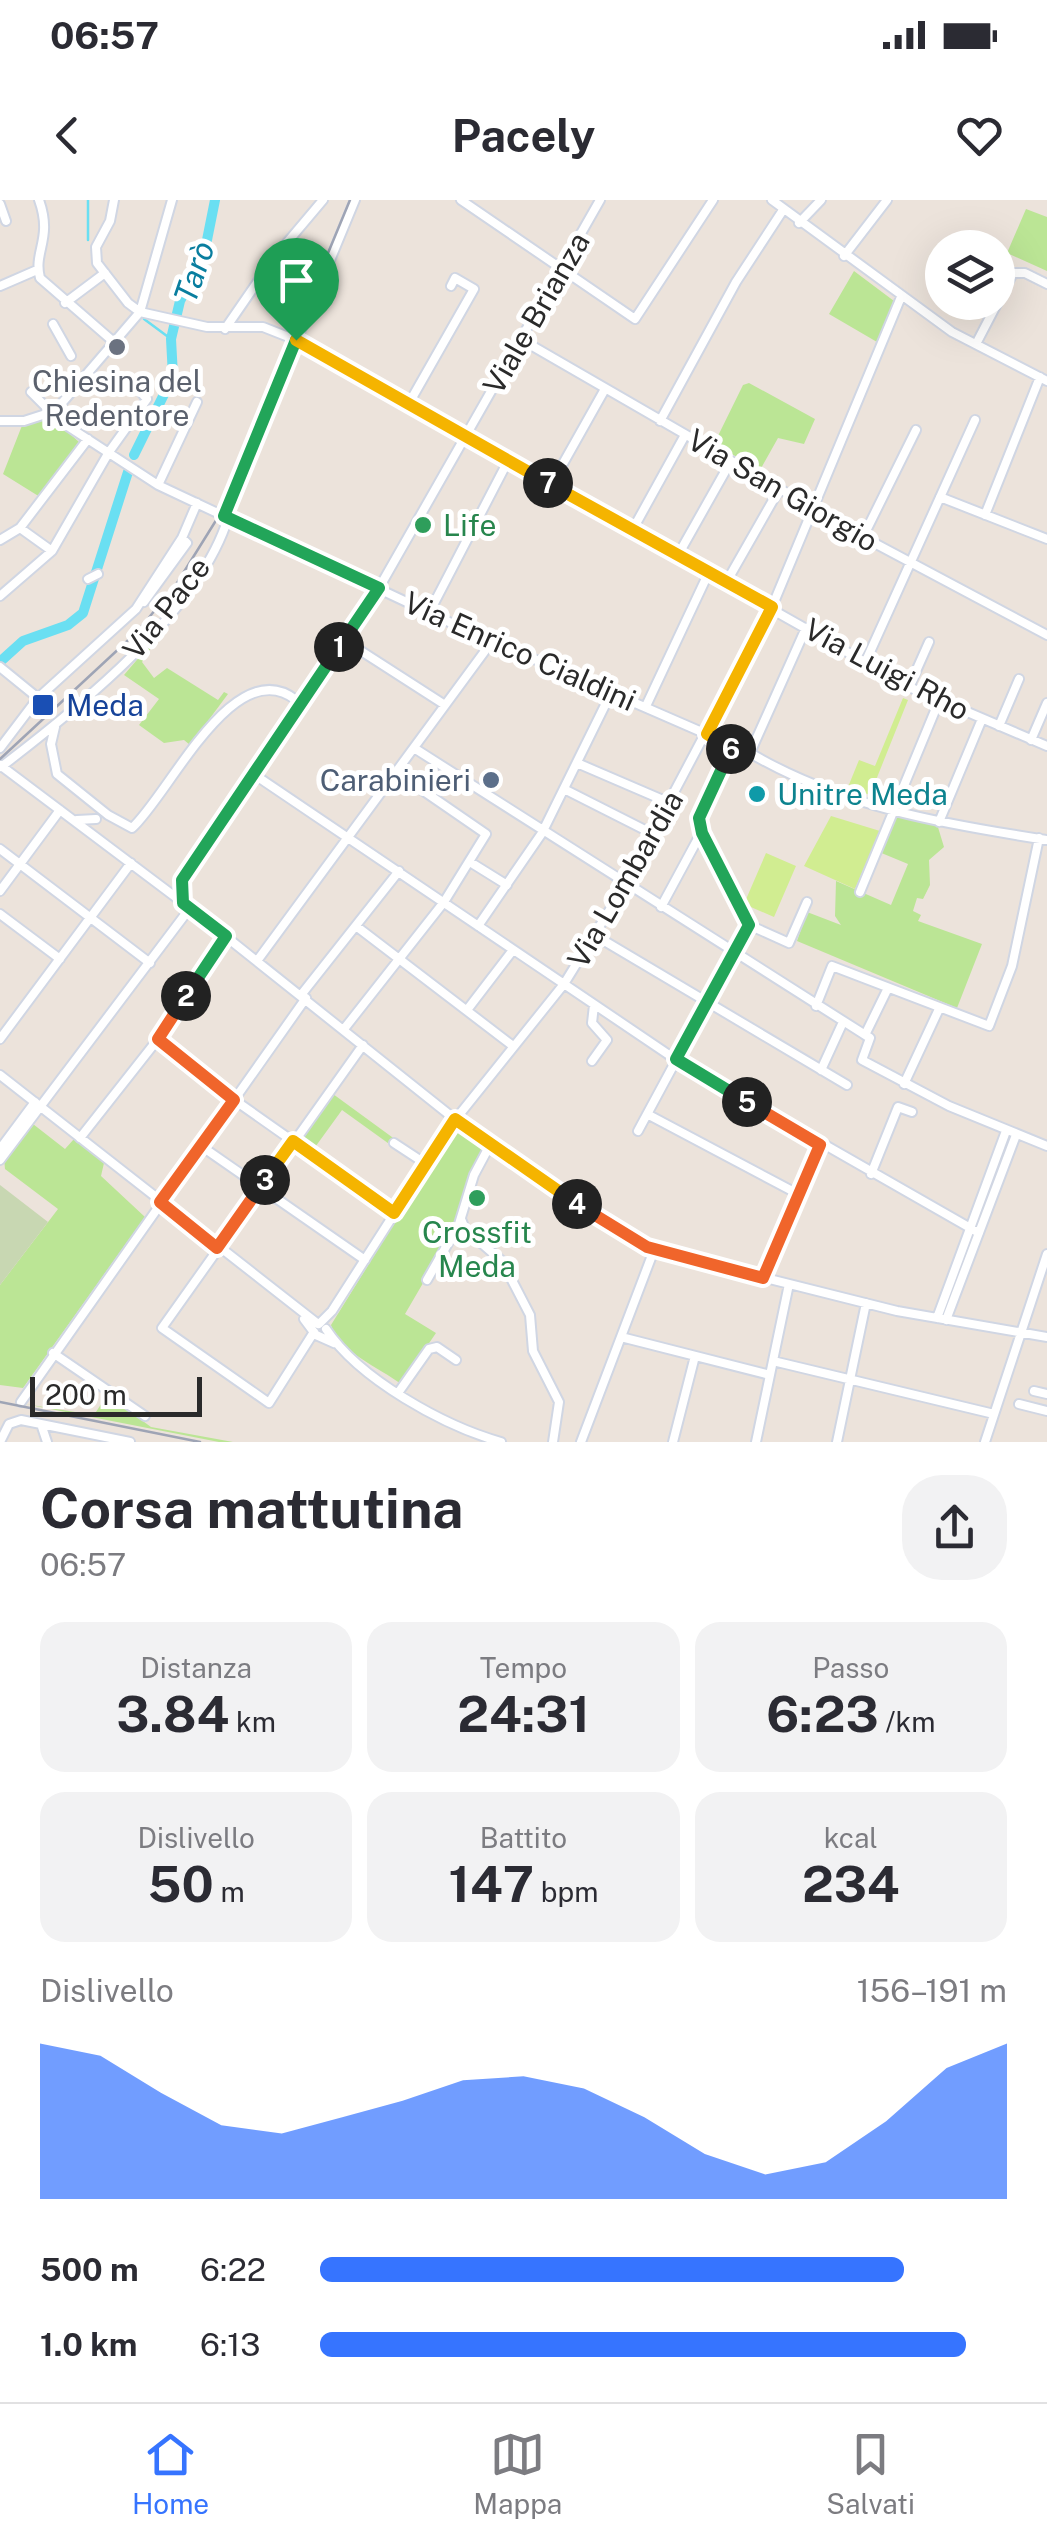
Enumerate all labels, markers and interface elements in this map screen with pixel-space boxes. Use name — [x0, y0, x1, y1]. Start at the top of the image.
text: 06:57 — [50, 13, 159, 58]
icon: back — [40, 108, 95, 163]
icon: heart — [952, 108, 1007, 163]
text: Pacely — [452, 109, 595, 162]
street label: Viale Brianza — [475, 226, 597, 400]
map controls — [925, 230, 1015, 320]
button: layers — [925, 230, 1015, 320]
water label: Tarò — [166, 236, 222, 308]
pin — [254, 238, 339, 341]
icon: arrive — [269, 253, 324, 308]
marker: Chiesina del Redentore — [106, 336, 128, 358]
place label: Chiesina del Redentore — [32, 363, 202, 433]
street label: Via San Giorgio — [682, 421, 884, 559]
pin: 7 — [523, 458, 573, 508]
text: 7 — [539, 466, 557, 499]
place label: Life — [443, 507, 496, 543]
marker: Life — [412, 514, 434, 536]
street label: Via Pace — [115, 550, 217, 666]
street label: Via Enrico Cialdini — [399, 584, 641, 718]
street label: Via Luigi Rho — [798, 610, 976, 728]
pin: 1 — [314, 622, 364, 672]
text: 1 — [333, 630, 345, 663]
place label: Meda — [66, 687, 144, 723]
marker: Meda — [30, 692, 56, 718]
pin: 6 — [706, 724, 756, 774]
text: 6 — [722, 732, 740, 765]
place label: Carabinieri — [320, 762, 471, 798]
marker: Carabinieri — [480, 769, 502, 791]
place label: Unitre Meda — [777, 776, 948, 812]
marker: Unitre Meda — [746, 783, 768, 805]
street label: Via Lombardia — [560, 784, 690, 974]
pin: 2 — [161, 971, 211, 1021]
text: 2 — [177, 979, 195, 1012]
pin: 5 — [722, 1077, 772, 1127]
text: 5 — [738, 1085, 756, 1118]
pin: 3 — [240, 1155, 290, 1205]
text: 3 — [256, 1163, 274, 1196]
pin: 4 — [552, 1179, 602, 1229]
marker: Crossfit Meda — [466, 1187, 488, 1209]
text: 4 — [568, 1187, 586, 1220]
place label: Crossfit Meda — [422, 1214, 532, 1284]
scale bar — [30, 1372, 202, 1416]
text: 200 m — [45, 1378, 127, 1411]
button: share — [902, 1475, 1007, 1580]
text: Corsa mattutina — [40, 1476, 464, 1540]
text: 06:57 — [40, 1546, 126, 1583]
text: Distanza — [140, 1651, 252, 1684]
text: Tempo — [480, 1651, 567, 1684]
text: Passo — [812, 1651, 889, 1684]
text: 3.84 — [116, 1684, 229, 1743]
text: 24:31 — [457, 1684, 590, 1743]
text: 6:23 — [766, 1684, 879, 1743]
text: km — [229, 1705, 276, 1738]
text: /km — [879, 1705, 935, 1738]
text: Dislivello — [138, 1821, 255, 1854]
text: Battito — [480, 1821, 567, 1854]
text: kcal — [824, 1821, 878, 1854]
text: 50 — [148, 1854, 214, 1913]
text: 147 — [449, 1854, 534, 1913]
text: 234 — [802, 1854, 900, 1913]
text: m — [214, 1875, 245, 1908]
text: bpm — [534, 1875, 598, 1908]
text: Dislivello — [40, 1972, 174, 2009]
text: 156–191 m — [857, 1972, 1007, 2009]
text: 500 m — [40, 2251, 139, 2288]
text: 6:22 — [200, 2251, 266, 2288]
text: 1.0 km — [40, 2326, 137, 2363]
text: 6:13 — [200, 2326, 260, 2363]
tab: Home — [132, 2427, 209, 2520]
tab: Mappa — [473, 2427, 562, 2520]
tab: Salvati — [826, 2427, 915, 2520]

